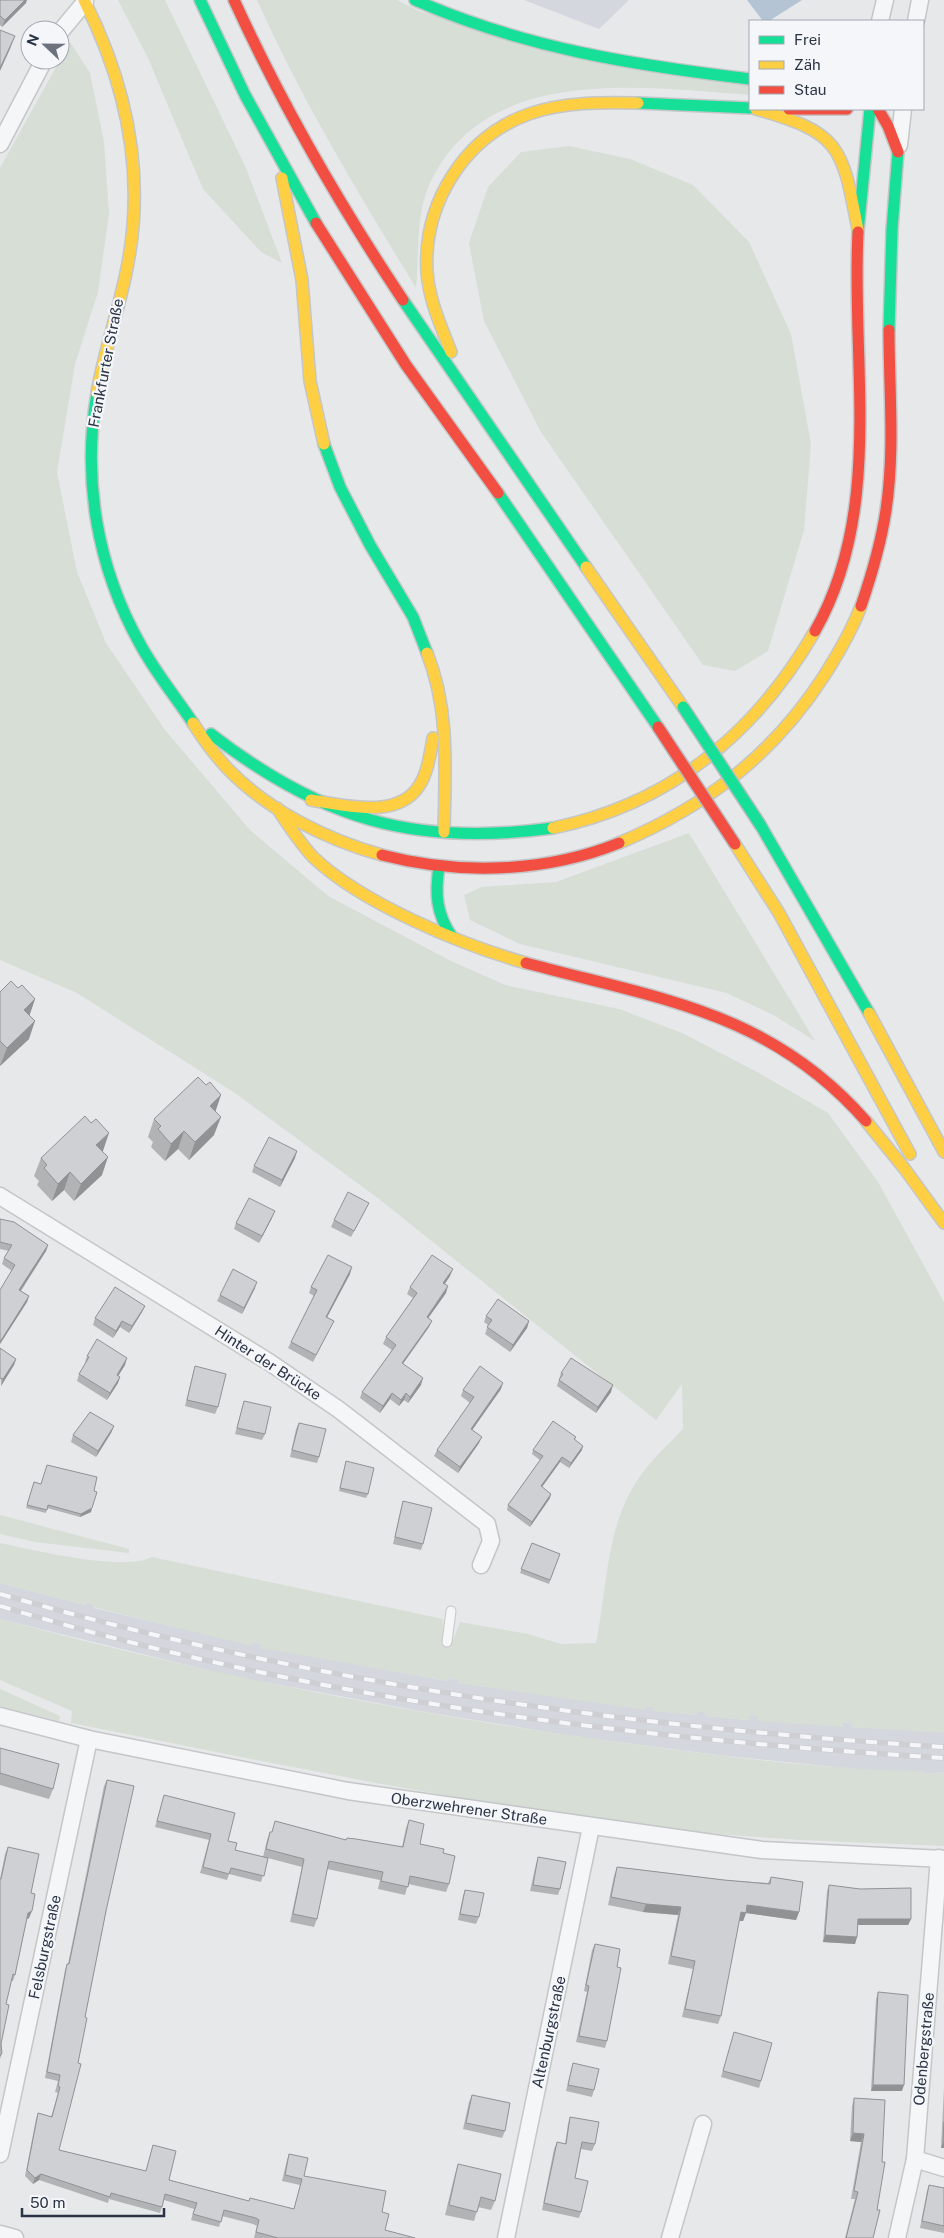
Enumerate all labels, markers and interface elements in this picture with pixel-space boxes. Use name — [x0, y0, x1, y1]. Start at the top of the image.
north arrow — [20, 20, 70, 70]
legend — [749, 20, 924, 110]
text: Frei — [794, 31, 821, 48]
text: N — [23, 32, 42, 48]
text: Zäh — [794, 56, 821, 73]
text: Stau — [794, 81, 827, 98]
street label: Frankfurter Straße — [85, 297, 126, 429]
street label: Hinter der Brücke — [212, 1322, 325, 1403]
street label: Oberzwehrener Straße — [390, 1789, 548, 1828]
street label: Felsburgstraße — [25, 1893, 64, 2001]
street label: Altenburgstraße — [528, 1974, 569, 2090]
street label: Odenbergstraße — [910, 1992, 937, 2106]
scale bar — [22, 2186, 165, 2218]
text: 50 m — [30, 2194, 65, 2211]

